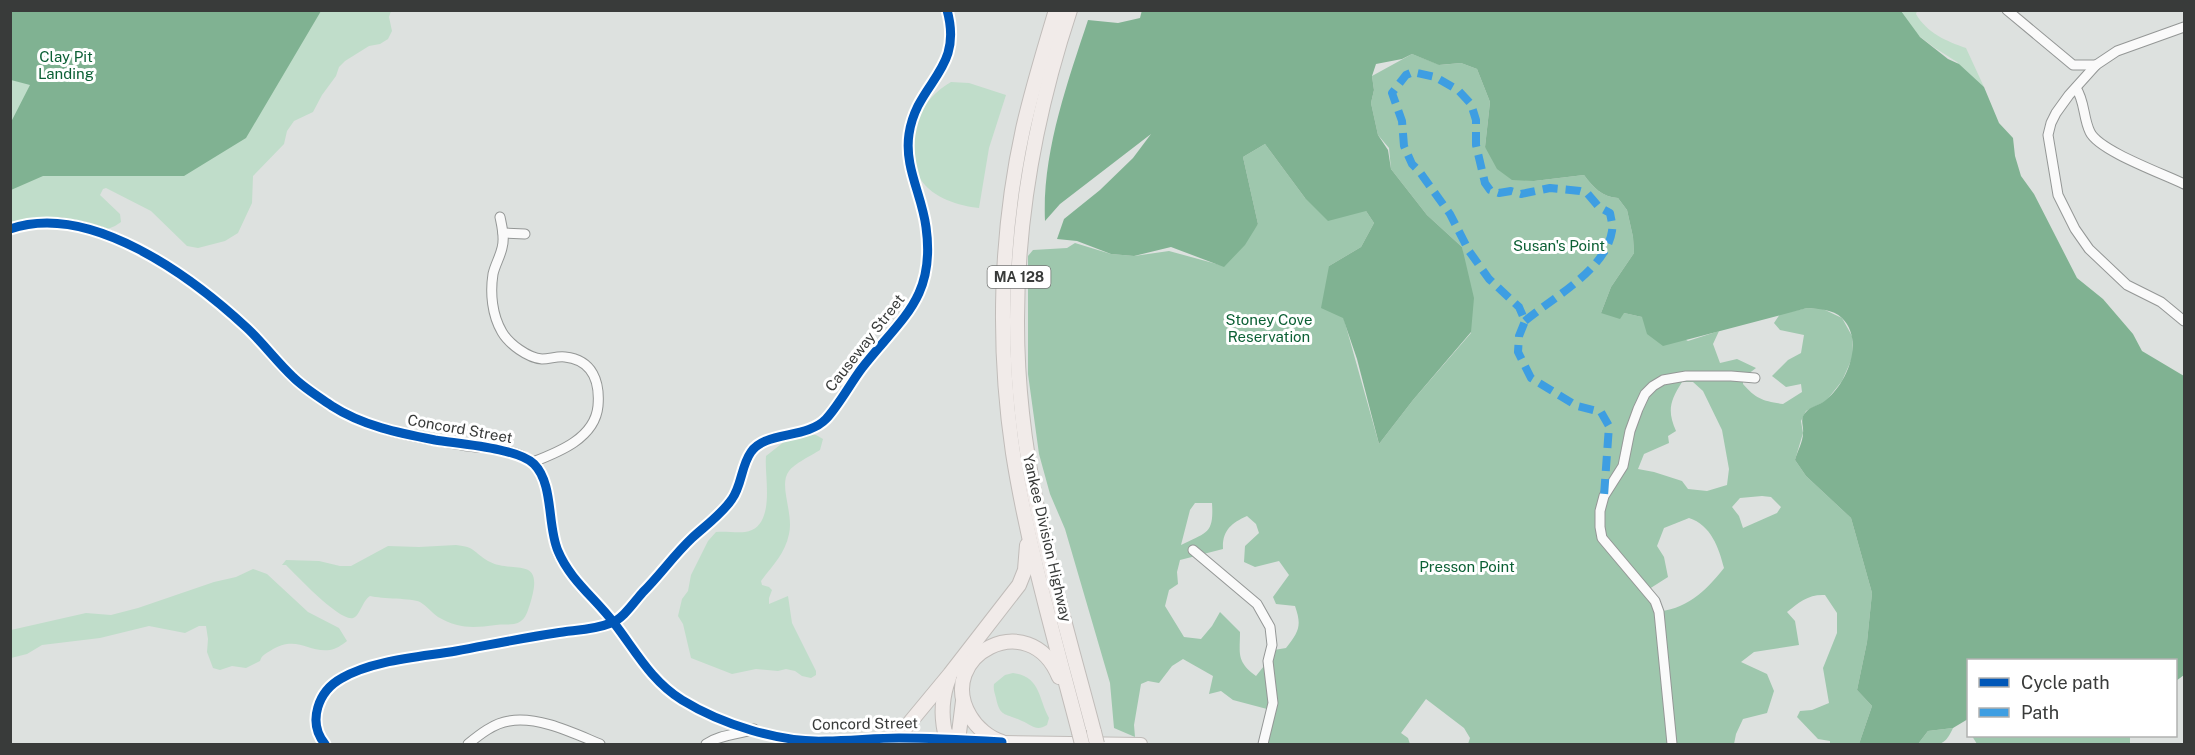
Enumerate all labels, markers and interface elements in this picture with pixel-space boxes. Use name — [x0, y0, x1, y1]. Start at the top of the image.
park label: Clay Pit Landing — [38, 48, 94, 82]
park label: Susan's Point — [1513, 237, 1605, 254]
road number: MA 128 — [988, 266, 1050, 288]
street label: Causeway Street — [822, 291, 908, 395]
park label: Stoney Cove Reservation — [1225, 311, 1313, 345]
street label: Concord Street — [406, 411, 514, 446]
street label: Yankee Division Highway — [1020, 452, 1075, 623]
park label: Presson Point — [1419, 558, 1515, 575]
legend — [1967, 659, 2177, 737]
text: Cycle path — [2021, 672, 2110, 693]
text: Path — [2021, 702, 2059, 723]
street label: Concord Street — [812, 714, 918, 733]

